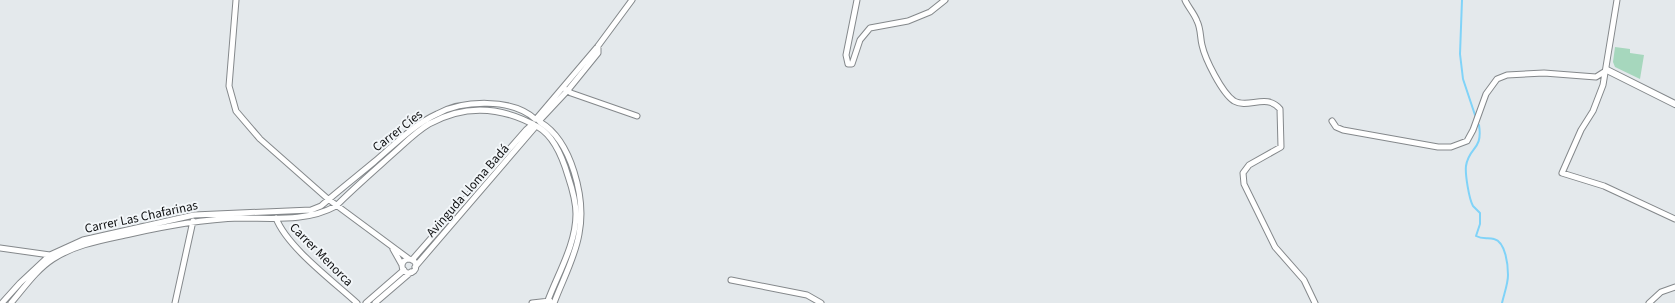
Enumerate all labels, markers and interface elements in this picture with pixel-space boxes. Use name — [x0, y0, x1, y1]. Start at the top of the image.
street label: Carrer Cíes — [369, 105, 427, 156]
street label: Avinguda Lloma Badá — [422, 140, 513, 241]
street label: Carrer Las Chafarinas — [83, 196, 200, 238]
street label: Carrer Menorca — [286, 219, 357, 290]

